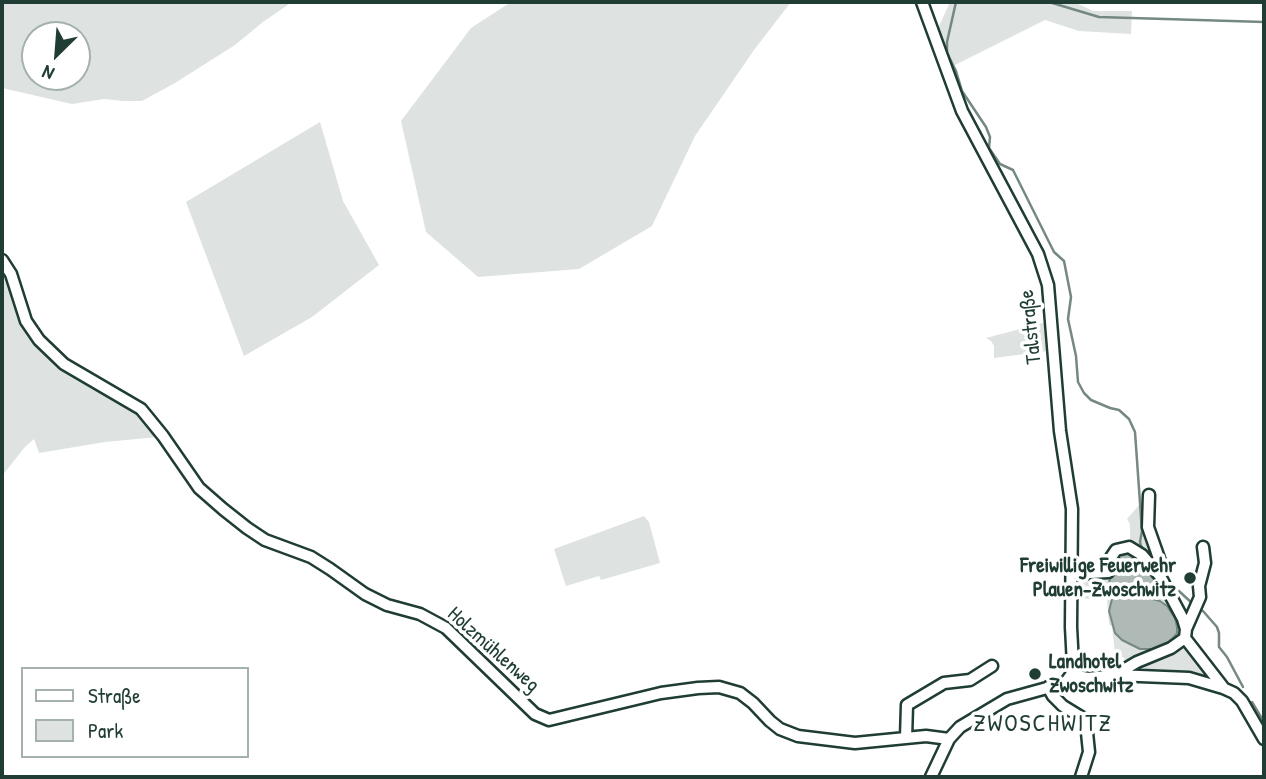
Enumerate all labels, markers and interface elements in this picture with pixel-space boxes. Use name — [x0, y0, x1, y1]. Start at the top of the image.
north arrow — [21, 21, 91, 91]
text: N — [38, 59, 58, 87]
street label: Talstraße — [1015, 289, 1047, 365]
place label: Freiwillige Feuerwehr Plauen-Zwoschwitz — [1020, 553, 1176, 603]
marker: Freiwillige Feuerwehr Plauen-Zwoschwitz — [1182, 570, 1198, 586]
street label: Holzmühlenweg — [442, 602, 544, 698]
place label: Landhotel Zwoschwitz — [1049, 649, 1134, 699]
marker: Landhotel Zwoschwitz — [1027, 666, 1043, 682]
legend — [21, 667, 248, 758]
text: Straße — [88, 681, 141, 710]
district label: ZWOSCHWITZ — [974, 711, 1112, 739]
text: Park — [88, 716, 123, 745]

